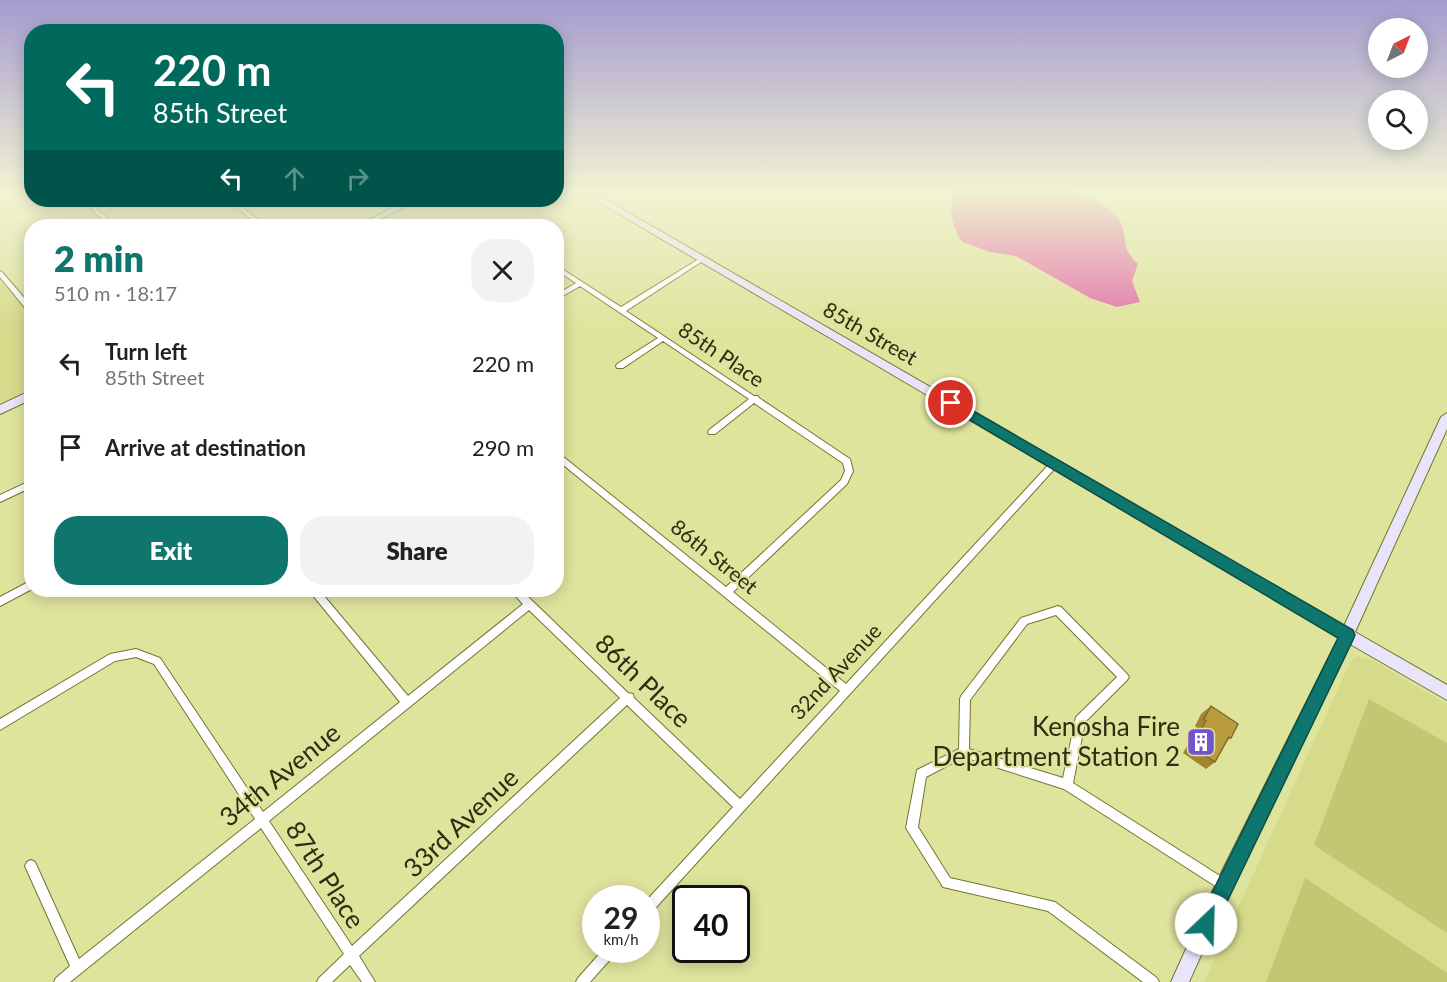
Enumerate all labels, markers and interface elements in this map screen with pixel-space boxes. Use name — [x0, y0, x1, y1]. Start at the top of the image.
north arrow — [1368, 18, 1428, 78]
map controls — [1368, 18, 1428, 150]
text: 220 m — [153, 45, 271, 95]
icon: left — [54, 48, 132, 126]
button: search — [1368, 90, 1428, 150]
text: 85th Street — [153, 96, 287, 129]
icon: left — [215, 162, 248, 195]
icon: ahead — [278, 162, 311, 195]
icon: right — [341, 162, 374, 195]
text: 2 min — [54, 236, 144, 280]
button: close — [471, 239, 534, 302]
text: 510 m · 18:17 — [54, 281, 177, 305]
street label: 85th Street — [819, 296, 923, 370]
street label: 85th Place — [674, 316, 769, 391]
text: Turn left — [105, 338, 187, 365]
icon: left — [54, 347, 87, 380]
text: 220 m — [472, 350, 534, 377]
text: 85th Street — [105, 365, 204, 389]
pin — [925, 377, 976, 428]
icon: arrive — [934, 386, 967, 419]
icon: arrive — [54, 431, 87, 464]
text: Arrive at destination — [105, 434, 306, 461]
text: 290 m — [472, 434, 534, 461]
street label: 86th Street — [667, 513, 764, 599]
button: Exit — [54, 516, 288, 585]
button: Share — [300, 516, 534, 585]
street label: 32nd Avenue — [784, 618, 886, 724]
street label: 86th Place — [589, 627, 698, 734]
place label: Kenosha Fire Department Station 2 — [932, 710, 1180, 772]
street label: 34th Avenue — [213, 716, 346, 833]
building icon: Kenosha Fire Department Station 2 — [1185, 726, 1217, 758]
street label: 33rd Avenue — [396, 761, 524, 884]
street label: 87th Place — [279, 815, 372, 934]
speed limit sign: 40 — [672, 885, 750, 963]
position arrow — [1174, 892, 1238, 956]
text: 29 — [604, 899, 638, 935]
text: km/h — [603, 930, 639, 948]

